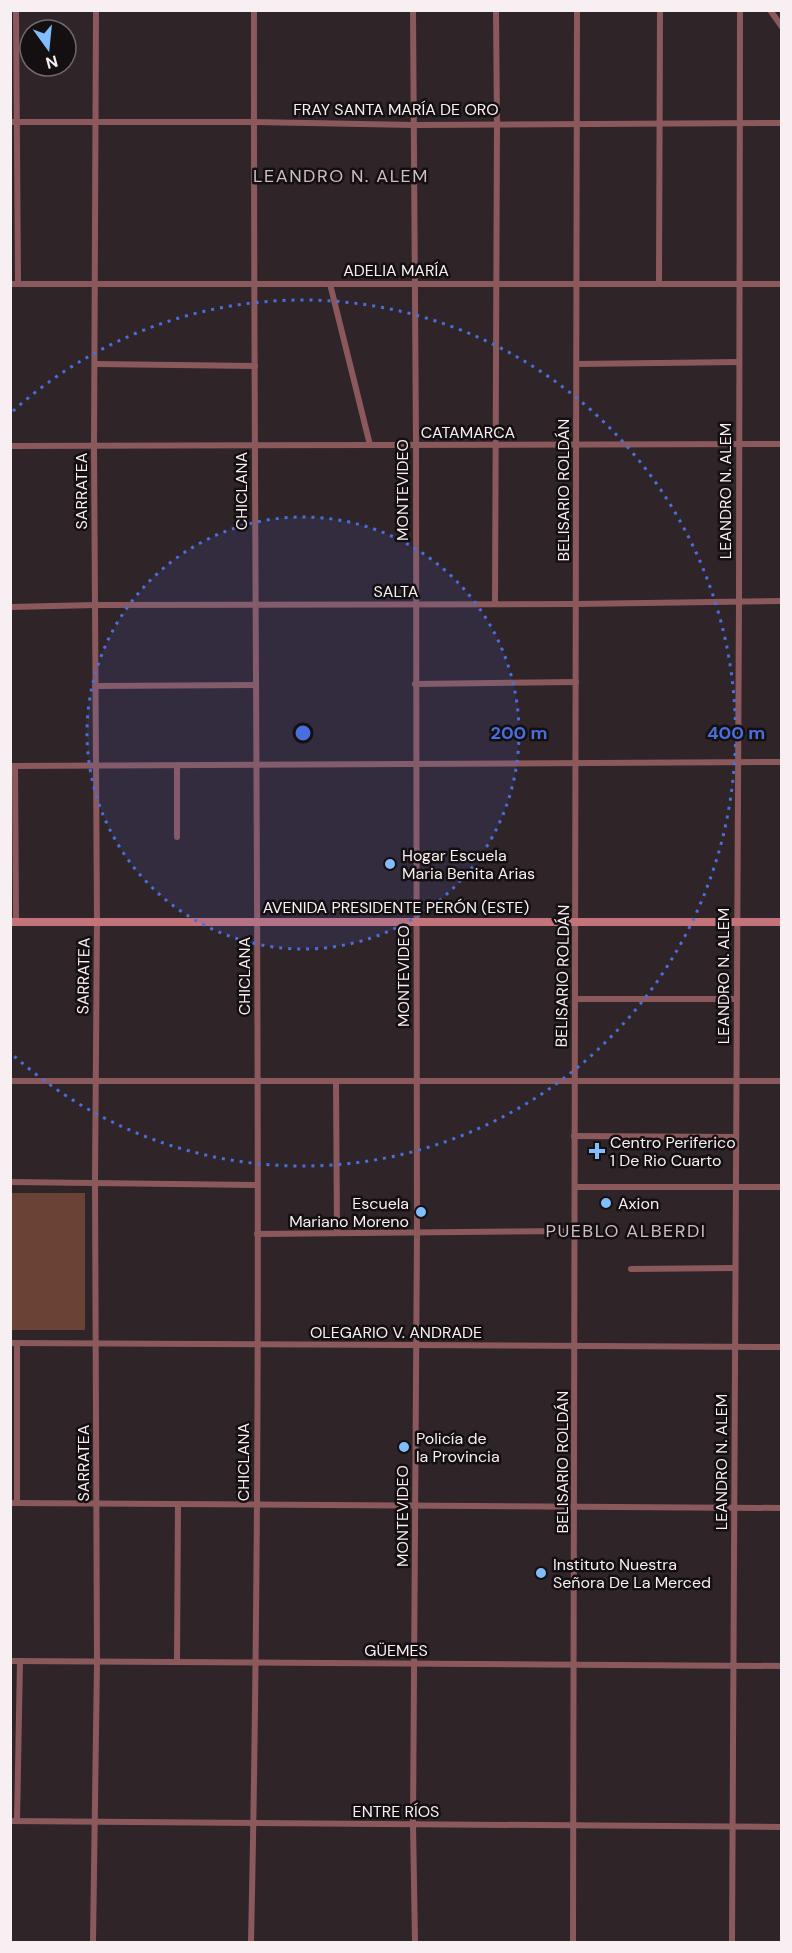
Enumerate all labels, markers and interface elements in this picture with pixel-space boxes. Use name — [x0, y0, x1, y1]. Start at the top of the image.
north arrow — [18, 18, 78, 78]
text: N — [43, 50, 60, 74]
street label: FRAY SANTA MARÍA DE ORO — [293, 99, 499, 120]
district label: LEANDRO N. ALEM — [253, 164, 429, 188]
street label: ADELIA MARÍA — [343, 260, 449, 281]
street label: BELISARIO ROLDÁN — [553, 419, 574, 561]
street label: CATAMARCA — [421, 422, 516, 443]
street label: LEANDRO N. ALEM — [715, 423, 736, 559]
street label: MONTEVIDEO — [392, 439, 413, 541]
street label: CHICLANA — [231, 451, 252, 530]
street label: SARRATEA — [71, 452, 92, 529]
street label: SALTA — [374, 581, 419, 602]
text: 200 m — [491, 721, 547, 745]
text: 400 m — [707, 721, 765, 745]
centre of rings — [293, 723, 313, 743]
place label: Hogar Escuela Maria Benita Arias — [402, 845, 535, 884]
marker: Hogar Escuela Maria Benita Arias — [383, 857, 397, 871]
street label: AVENIDA PRESIDENTE PERÓN (ESTE) — [263, 897, 529, 918]
street label: BELISARIO ROLDÁN — [551, 904, 574, 1048]
street label: LEANDRO N. ALEM — [713, 908, 734, 1044]
street label: MONTEVIDEO — [393, 925, 414, 1027]
street label: CHICLANA — [234, 936, 255, 1015]
street label: SARRATEA — [72, 937, 95, 1015]
place label: Centro Periferico 1 De Rio Cuarto — [610, 1132, 736, 1171]
marker: Centro Periferico 1 De Rio Cuarto — [588, 1142, 606, 1160]
place label: Escuela Mariano Moreno — [289, 1193, 409, 1232]
place label: Axion — [618, 1193, 659, 1214]
marker: Axion — [599, 1196, 613, 1210]
marker: Escuela Mariano Moreno — [414, 1205, 428, 1219]
district label: PUEBLO ALBERDI — [545, 1219, 707, 1243]
street label: OLEGARIO V. ANDRADE — [310, 1322, 482, 1343]
street label: BELISARIO ROLDÁN — [552, 1391, 573, 1533]
street label: LEANDRO N. ALEM — [711, 1394, 732, 1530]
street label: CHICLANA — [233, 1422, 254, 1501]
street label: SARRATEA — [73, 1424, 94, 1501]
place label: Policía de la Provincia — [416, 1428, 500, 1467]
marker: Policía de la Provincia — [397, 1440, 411, 1454]
street label: MONTEVIDEO — [392, 1465, 413, 1567]
place label: Instituto Nuestra Señora De La Merced — [553, 1554, 711, 1593]
marker: Instituto Nuestra Señora De La Merced — [534, 1566, 548, 1580]
street label: GÜEMES — [364, 1640, 428, 1661]
street label: ENTRE RÍOS — [353, 1801, 439, 1822]

